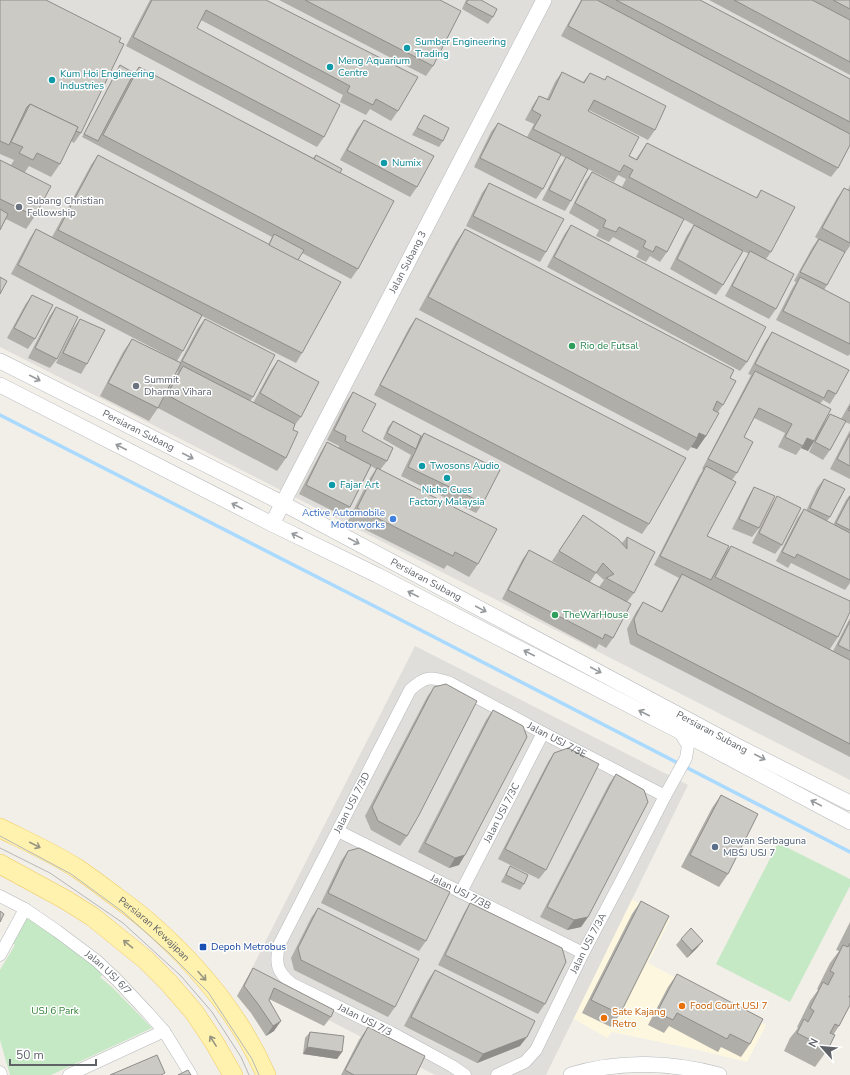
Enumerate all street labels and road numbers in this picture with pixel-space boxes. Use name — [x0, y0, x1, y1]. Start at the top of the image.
street label: Jalan Subang 3 — [386, 229, 430, 297]
street label: Persiaran Subang — [100, 407, 177, 455]
street label: Persiaran Subang — [388, 555, 464, 605]
street label: Persiaran Subang — [674, 708, 750, 757]
street label: Jalan USJ 7/3E — [524, 718, 589, 761]
street label: Jalan USJ 7/3D — [330, 770, 374, 836]
street label: Jalan USJ 7/3C — [480, 780, 523, 846]
street label: Jalan USJ 7/3B — [427, 871, 493, 913]
street label: Persiaran Kewajipan — [115, 894, 193, 964]
street label: Jalan USJ 7/3A — [567, 910, 610, 977]
street label: Jalan USJ 6/7 — [81, 947, 134, 998]
street label: Jalan USJ 7/3 — [335, 1000, 394, 1040]

